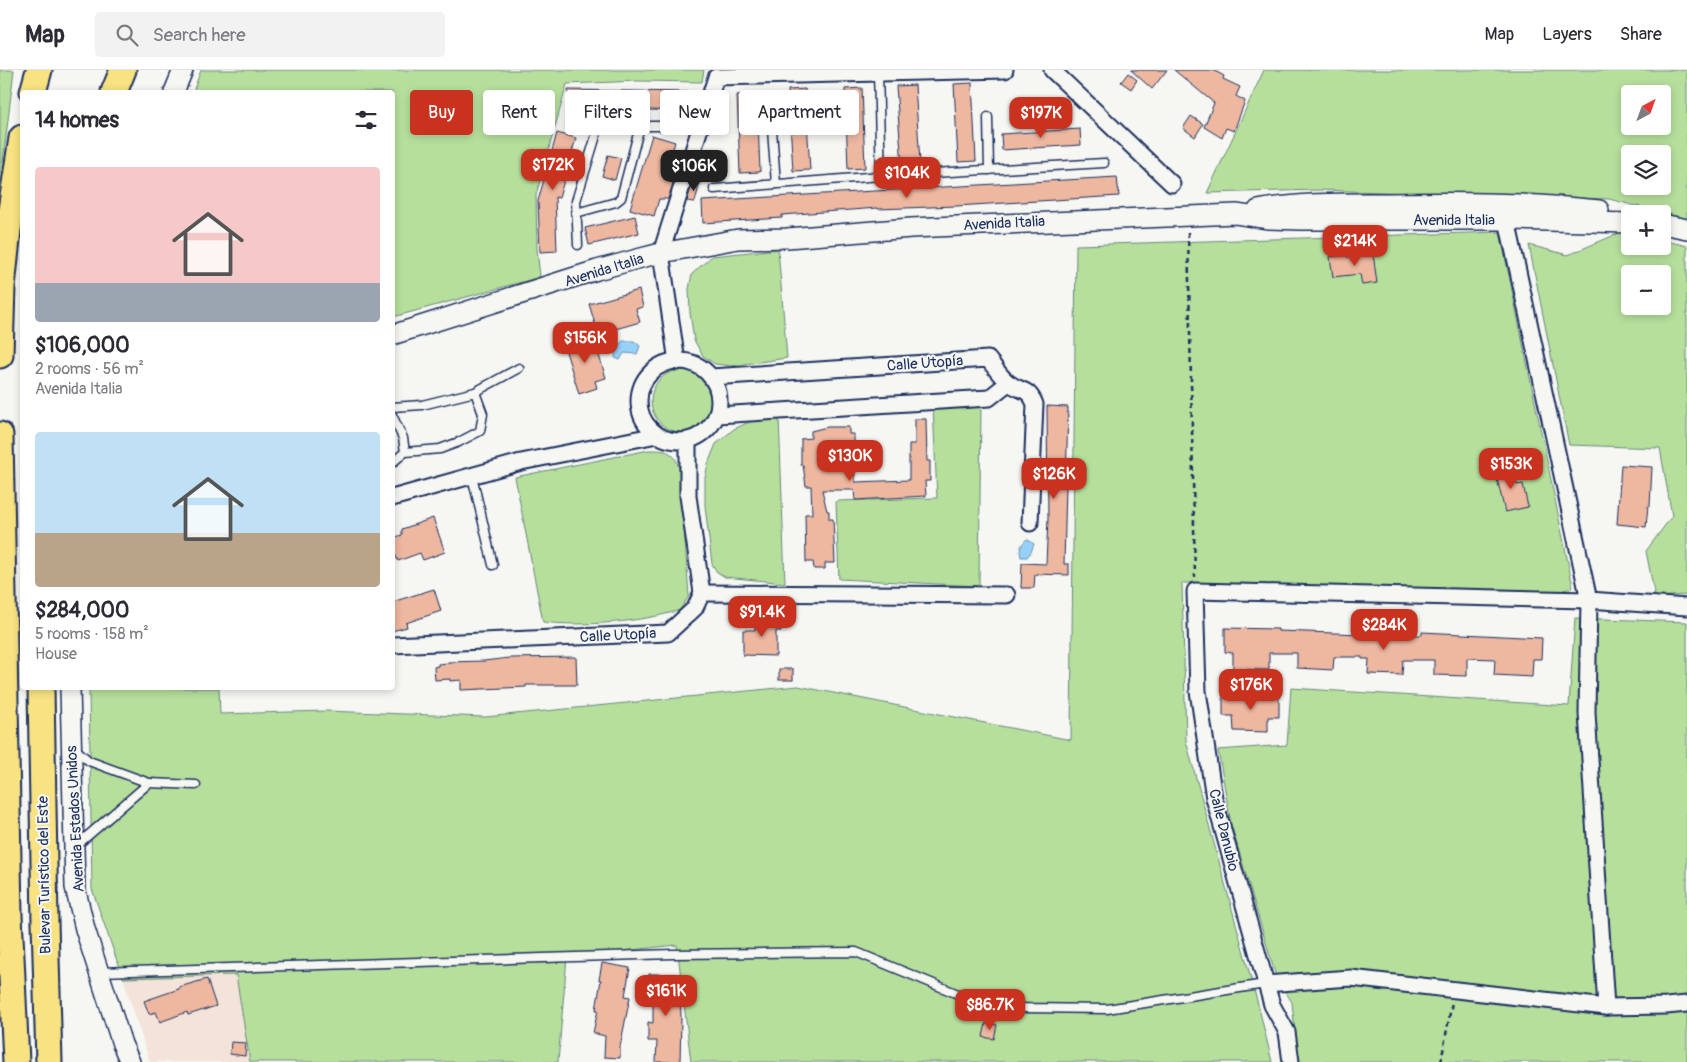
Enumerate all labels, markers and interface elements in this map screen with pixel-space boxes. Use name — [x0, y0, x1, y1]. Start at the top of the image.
search box — [95, 12, 445, 57]
text: Map — [25, 20, 65, 49]
icon: search — [113, 21, 141, 49]
text: Search here — [153, 23, 246, 47]
text: Map — [1485, 23, 1514, 46]
text: Layers — [1542, 23, 1592, 46]
text: Share — [1620, 23, 1662, 46]
north arrow — [1621, 85, 1671, 135]
map controls — [1621, 85, 1671, 315]
chip: Buy — [410, 90, 473, 135]
chip: Rent — [483, 90, 555, 135]
chip: Filters — [565, 90, 650, 135]
chip: New — [660, 90, 729, 135]
chip: Apartment — [739, 90, 859, 135]
pin: $197K — [1006, 97, 1076, 139]
text: $197K — [1020, 103, 1062, 123]
icon: filters — [352, 106, 380, 134]
text: 14 homes — [35, 107, 119, 134]
button: layers — [1621, 145, 1671, 195]
pin: $172K — [518, 148, 588, 191]
pin: $106K — [659, 150, 729, 192]
text: $172K — [532, 155, 574, 175]
text: $106K — [672, 156, 716, 176]
pin: $104K — [872, 156, 942, 199]
text: $104K — [885, 163, 929, 183]
icon: home — [163, 199, 253, 289]
button: + — [1621, 205, 1671, 255]
street label: Avenida Italia — [1413, 211, 1495, 230]
street label: Avenida Italia — [963, 212, 1045, 235]
pin: $214K — [1320, 224, 1390, 267]
text: $214K — [1334, 231, 1376, 251]
street label: Avenida Italia — [562, 249, 646, 292]
button: − — [1621, 265, 1671, 315]
pin: $156K — [550, 322, 620, 364]
text: $156K — [564, 328, 606, 348]
text: $106,000 — [35, 332, 130, 359]
street label: Calle Utopía — [886, 351, 964, 376]
text: 2 rooms · 56 m² — [35, 359, 144, 379]
text: Avenida Italia — [35, 379, 122, 399]
pin: $130K — [815, 440, 885, 482]
text: $130K — [828, 446, 872, 466]
pin: $153K — [1476, 448, 1546, 490]
text: $153K — [1490, 454, 1532, 474]
pin: $126K — [1019, 458, 1089, 500]
icon: home — [163, 464, 253, 554]
text: $126K — [1033, 464, 1075, 484]
pin: $91.4K — [721, 596, 803, 638]
text: $284,000 — [35, 597, 129, 624]
text: $91.4K — [739, 602, 785, 622]
pin: $284K — [1349, 608, 1419, 651]
text: $284K — [1362, 615, 1406, 635]
text: 5 rooms · 158 m² — [35, 624, 149, 644]
street label: Calle Utopía — [579, 624, 657, 647]
text: House — [35, 644, 77, 664]
pin: $176K — [1216, 668, 1286, 711]
text: $176K — [1230, 675, 1272, 695]
street label: Avenida Estados Unidos — [62, 745, 89, 893]
street label: Calle Danubio — [1204, 787, 1243, 873]
street label: Bulevar Turístico del Este — [34, 795, 55, 954]
pin: $161K — [631, 974, 701, 1017]
text: $161K — [646, 981, 686, 1001]
pin: $86.7K — [949, 988, 1031, 1031]
text: $86.7K — [966, 995, 1014, 1015]

